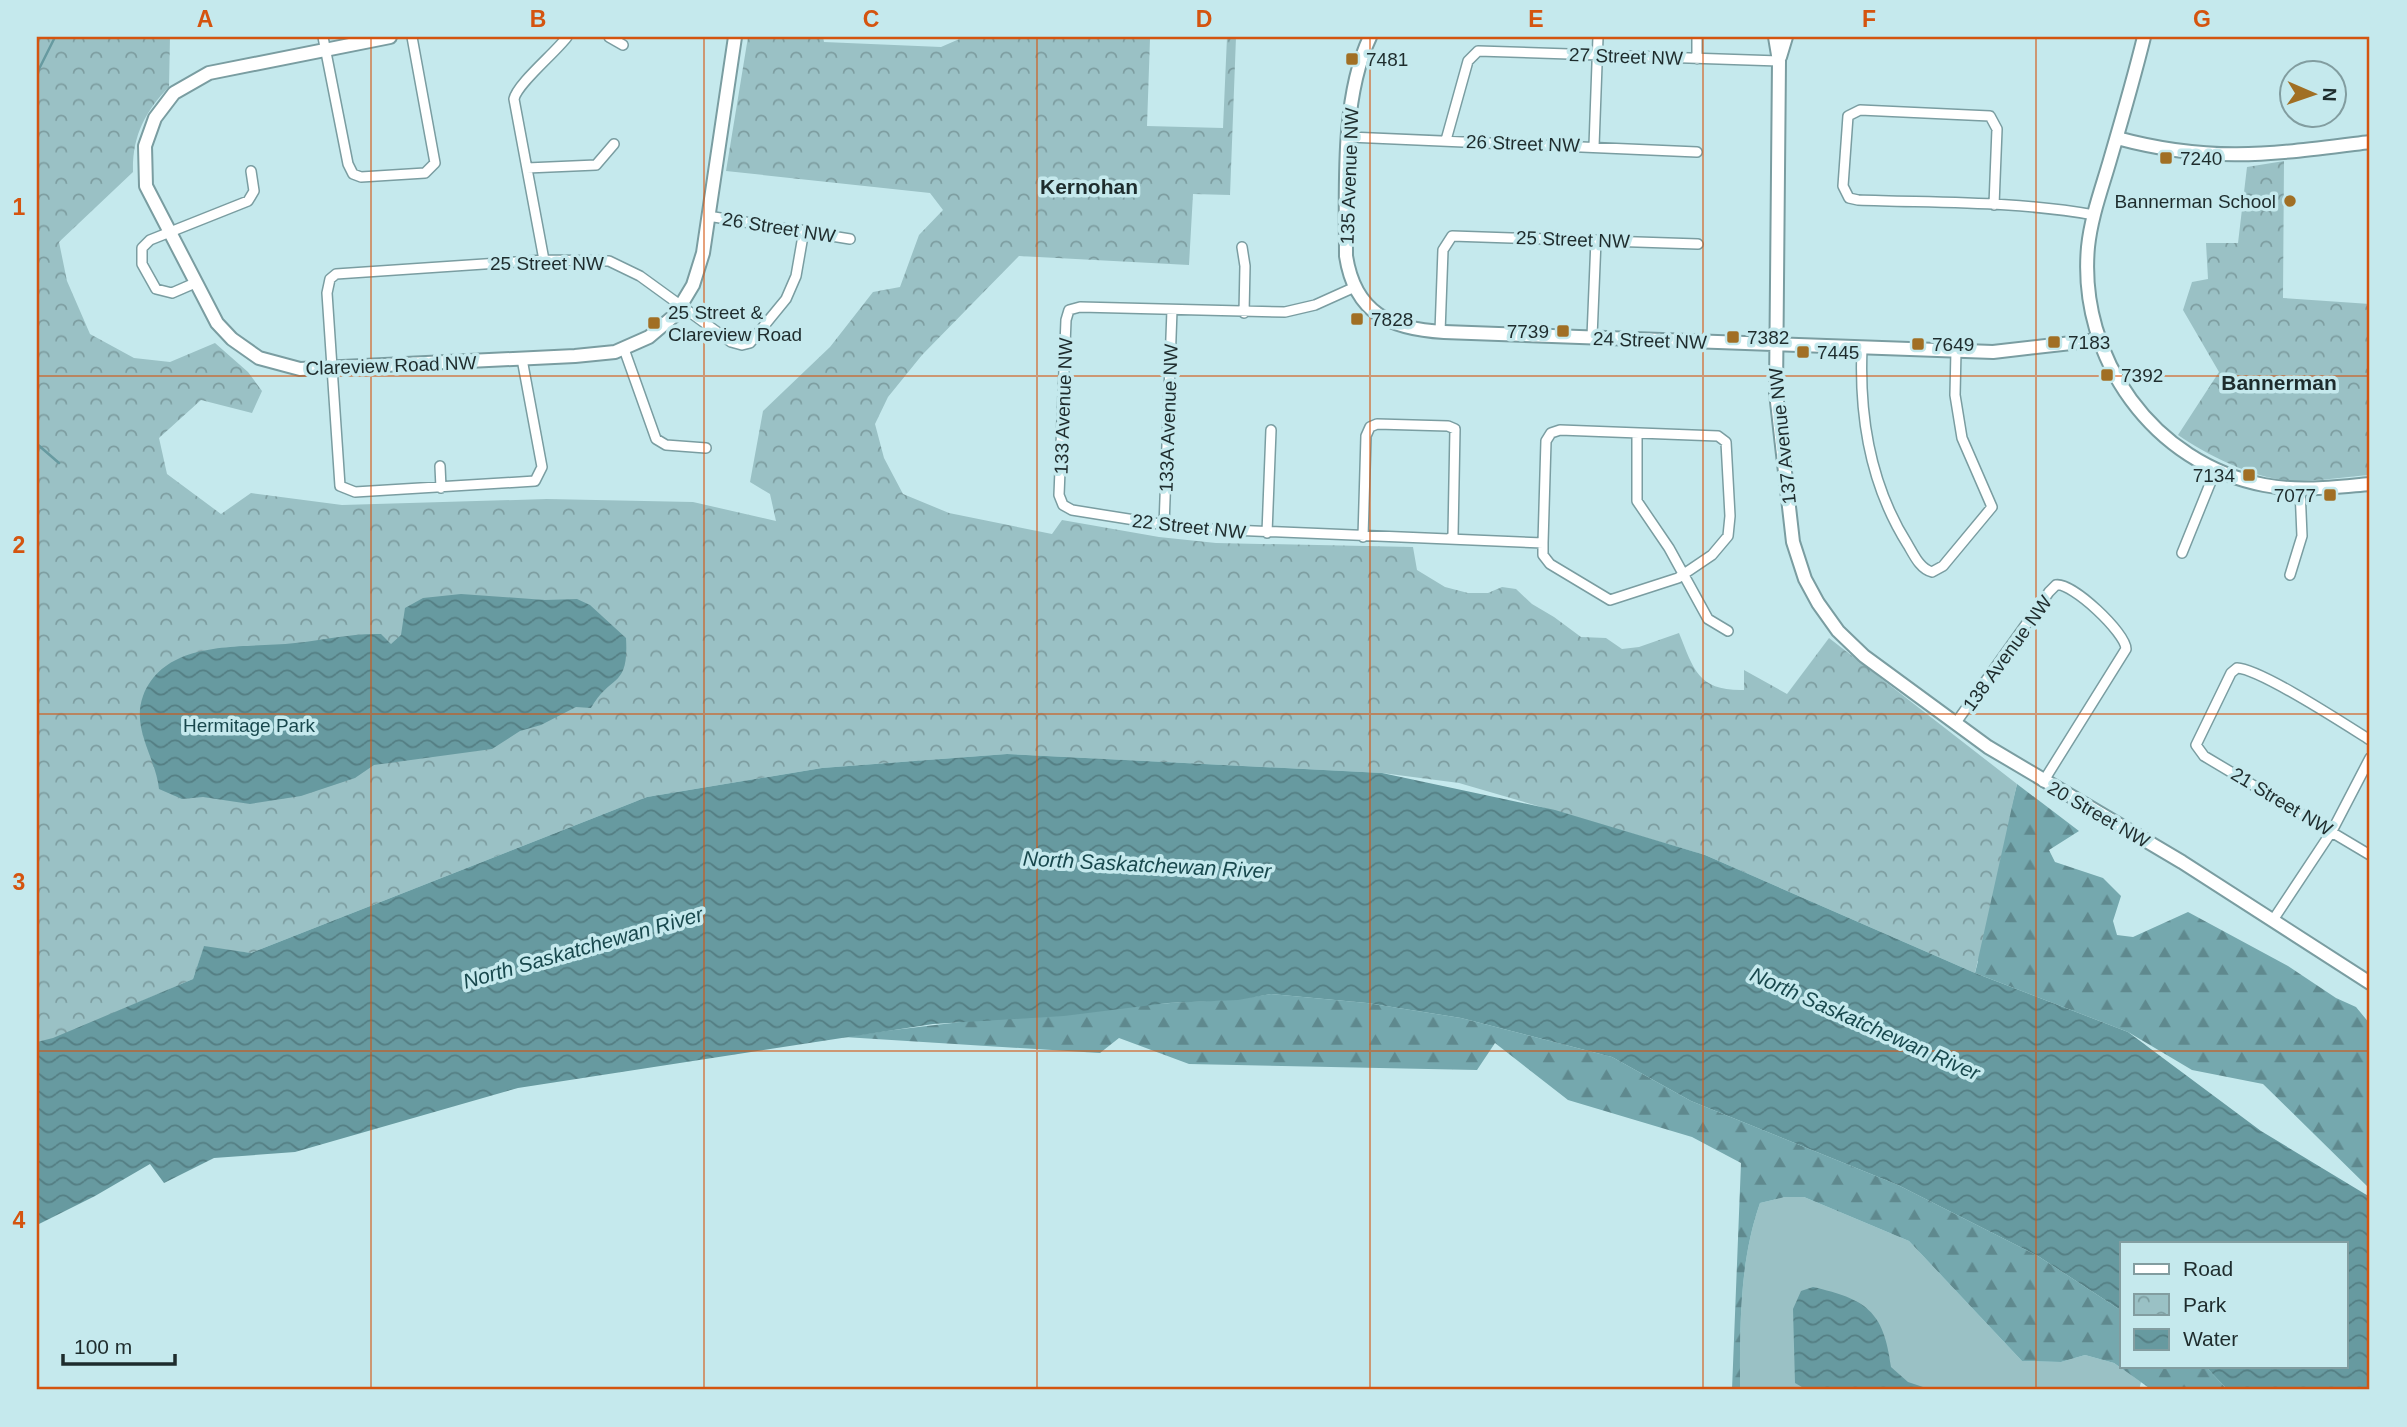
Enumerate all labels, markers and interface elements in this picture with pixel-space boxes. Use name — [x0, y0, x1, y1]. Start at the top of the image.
text: A — [197, 6, 213, 32]
text: B — [530, 6, 546, 32]
text: C — [863, 6, 879, 32]
text: D — [1196, 6, 1212, 32]
text: E — [1528, 6, 1544, 32]
text: F — [1862, 6, 1876, 32]
text: G — [2193, 6, 2211, 32]
street label: 27 Street NW — [1569, 44, 1683, 69]
place label: 7481 — [1366, 49, 1408, 70]
marker: 7481 — [1344, 51, 1360, 67]
north arrow — [2278, 60, 2348, 130]
text: N — [2319, 87, 2340, 102]
street label: 135 Avenue NW — [1337, 107, 1362, 245]
street label: 26 Street NW — [1466, 131, 1580, 156]
place label: 7240 — [2180, 148, 2222, 169]
marker: 7240 — [2158, 150, 2174, 166]
district label: Kernohan — [1040, 175, 1138, 198]
place label: Bannerman School — [2114, 191, 2276, 212]
marker: Bannerman School — [2282, 193, 2298, 209]
text: 1 — [13, 194, 26, 220]
street label: 26 Street NW — [721, 208, 837, 247]
street label: 25 Street NW — [1516, 227, 1630, 252]
street label: 25 Street NW — [490, 253, 604, 274]
place label: 25 Street & Clareview Road — [668, 302, 802, 345]
place label: 7828 — [1371, 309, 1413, 330]
marker: 7828 — [1349, 311, 1365, 327]
marker: 25 Street & Clareview Road — [646, 315, 662, 331]
place label: 7739 — [1507, 321, 1549, 342]
marker: 7739 — [1555, 323, 1571, 339]
place label: 7382 — [1747, 327, 1789, 348]
street label: 24 Street NW — [1593, 328, 1707, 353]
marker: 7382 — [1725, 329, 1741, 345]
place label: 7183 — [2068, 332, 2110, 353]
place label: 7649 — [1932, 334, 1974, 355]
marker: 7183 — [2046, 334, 2062, 350]
marker: 7649 — [1910, 336, 1926, 352]
street label: 133 Avenue NW — [1051, 337, 1076, 475]
place label: 7445 — [1817, 342, 1859, 363]
street label: 133A Avenue NW — [1155, 343, 1182, 493]
marker: 7445 — [1795, 344, 1811, 360]
street label: Clareview Road NW — [305, 352, 477, 379]
place label: 7392 — [2121, 365, 2163, 386]
street label: 137 Avenue NW — [1765, 367, 1800, 505]
marker: 7392 — [2099, 367, 2115, 383]
district label: Bannerman — [2221, 371, 2337, 394]
place label: 7134 — [2193, 465, 2235, 486]
marker: 7134 — [2241, 467, 2257, 483]
place label: 7077 — [2274, 485, 2316, 506]
marker: 7077 — [2322, 487, 2338, 503]
street label: 22 Street NW — [1131, 510, 1247, 543]
text: 2 — [13, 532, 25, 558]
street label: 138 Avenue NW — [1959, 592, 2056, 715]
park label: Hermitage Park — [183, 715, 315, 736]
street label: 21 Street NW — [2227, 763, 2336, 840]
street label: 20 Street NW — [2044, 777, 2153, 852]
water label: North Saskatchewan River — [1022, 847, 1273, 883]
text: 3 — [13, 869, 25, 895]
water label: North Saskatchewan River — [460, 902, 706, 993]
water label: North Saskatchewan River — [1747, 962, 1984, 1085]
text: 4 — [13, 1207, 26, 1233]
legend — [2120, 1242, 2348, 1368]
text: Road — [2183, 1257, 2233, 1280]
text: Park — [2183, 1293, 2227, 1316]
scale bar — [63, 1322, 175, 1366]
text: Water — [2183, 1327, 2238, 1350]
text: 100 m — [74, 1335, 132, 1358]

